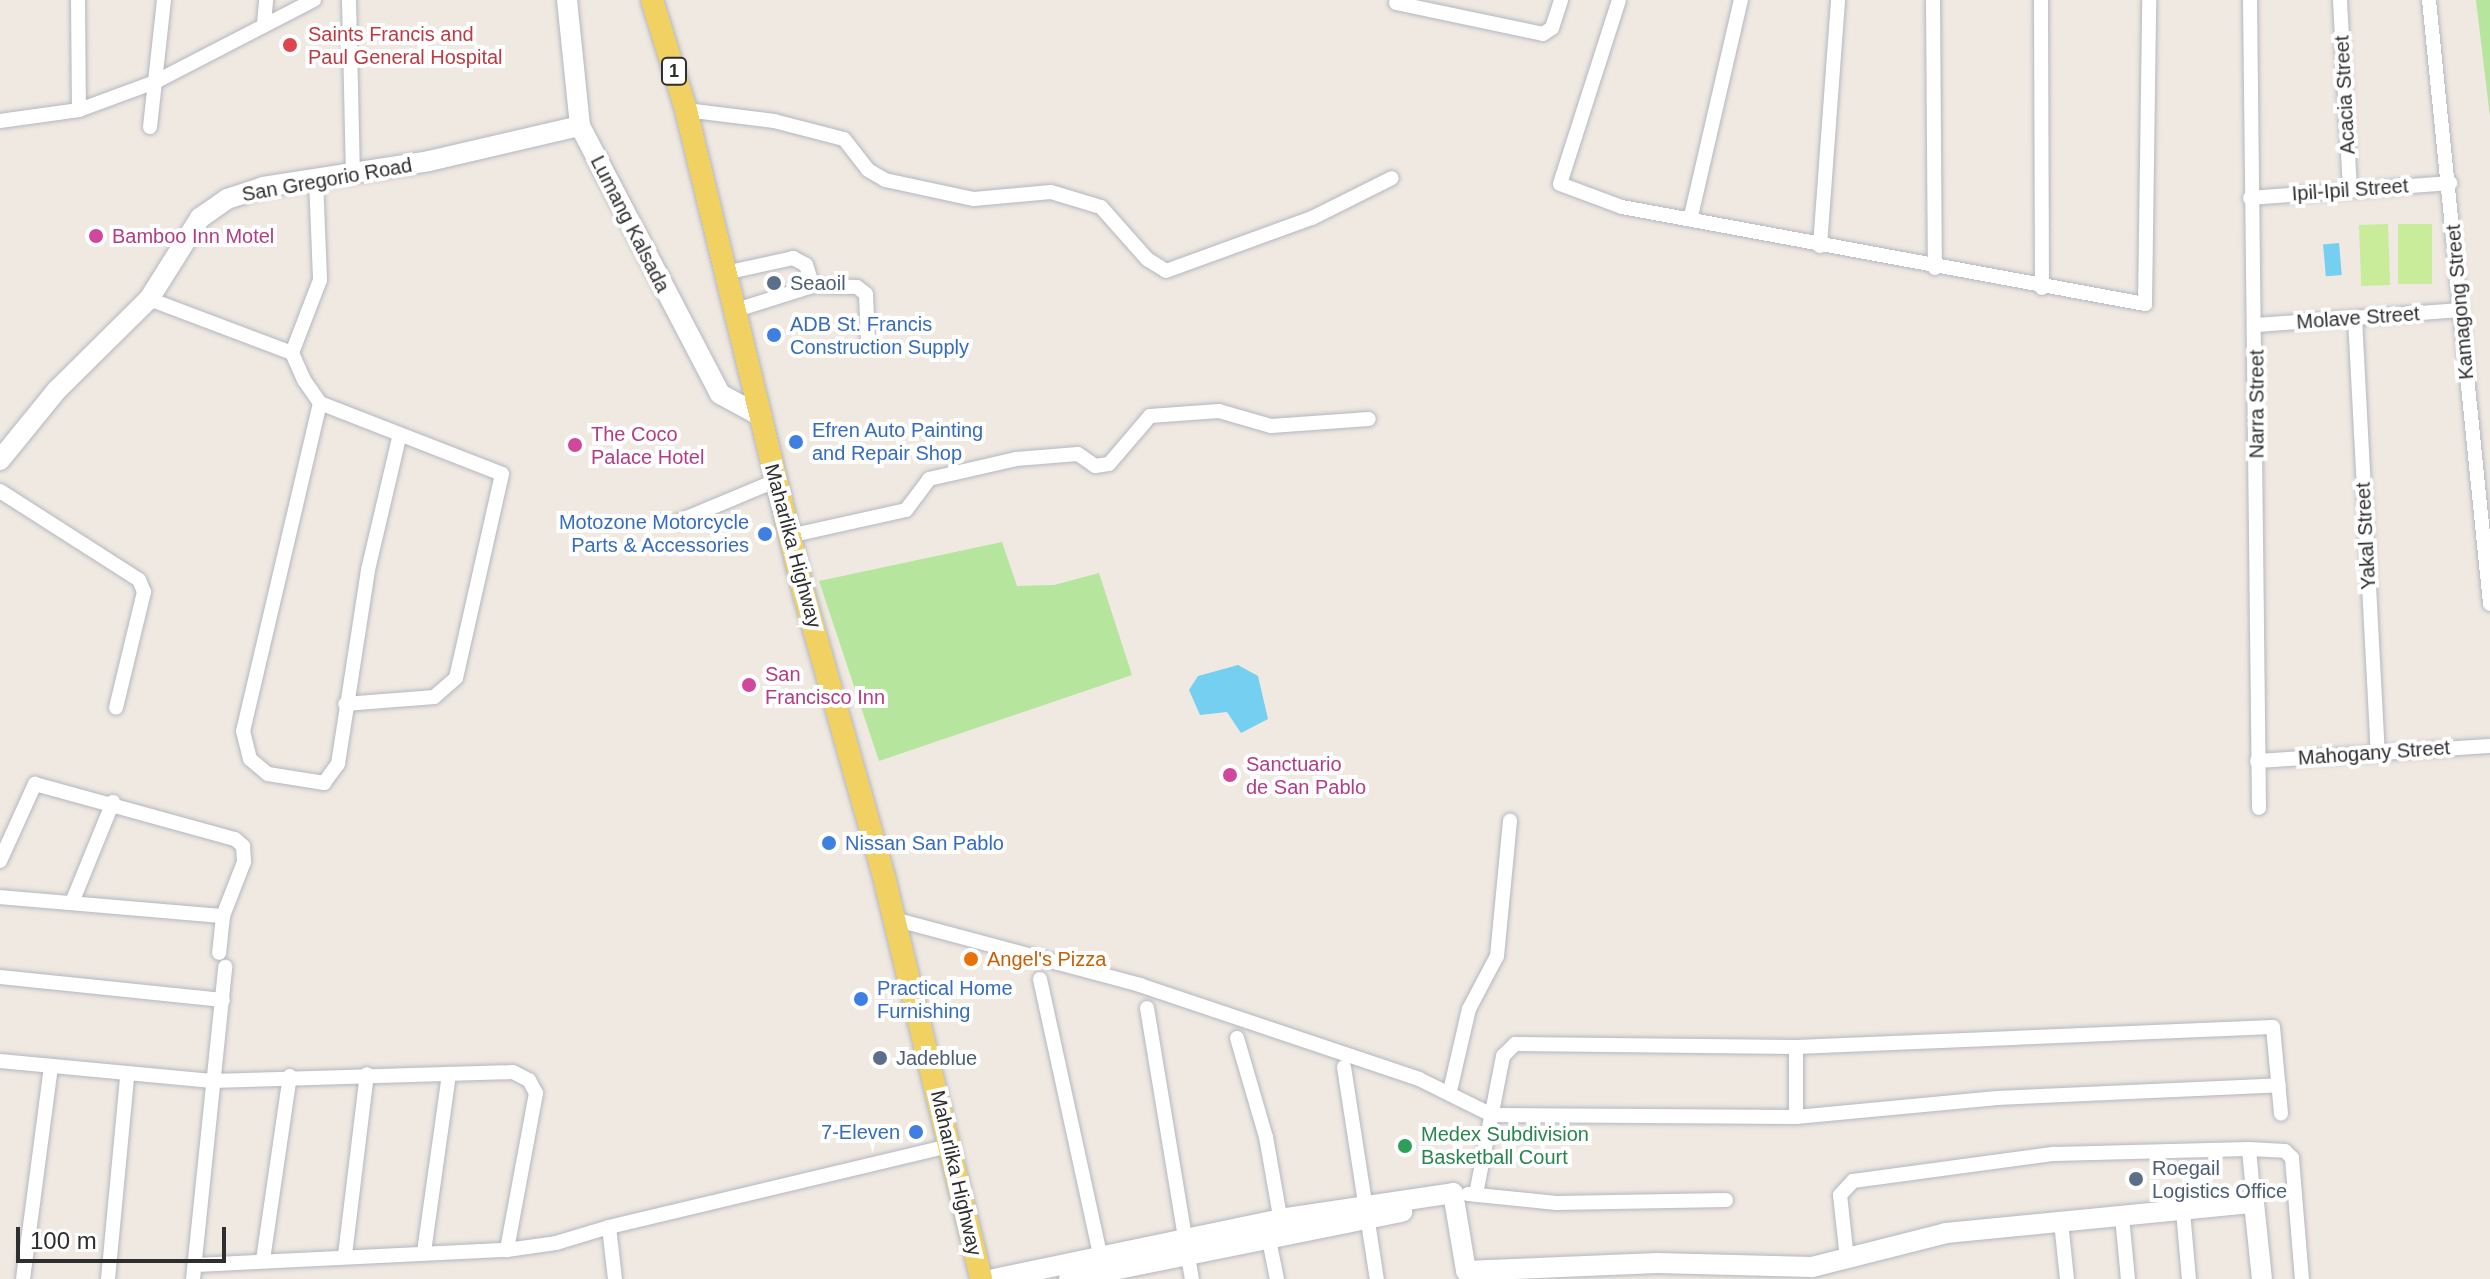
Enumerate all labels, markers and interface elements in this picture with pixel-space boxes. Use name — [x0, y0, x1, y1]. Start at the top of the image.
place label: Saints Francis and Paul General Hospital — [308, 22, 503, 69]
marker: Saints Francis and Paul General Hospital — [279, 34, 301, 56]
street label: Acacia Street — [2330, 35, 2360, 155]
road number: 1 — [660, 57, 688, 85]
street label: Lumang Kalsada — [585, 152, 675, 296]
street label: San Gregorio Road — [240, 153, 414, 207]
street label: Ipil-Ipil Street — [2291, 174, 2409, 206]
street label: Kamagong Street — [2441, 223, 2479, 381]
place label: Bamboo Inn Motel — [112, 224, 274, 248]
marker: Bamboo Inn Motel — [87, 227, 105, 245]
place label: Seaoil — [790, 271, 846, 295]
marker: Seaoil — [765, 274, 783, 292]
street label: Molave Street — [2296, 302, 2420, 334]
place label: ADB St. Francis Construction Supply — [790, 312, 969, 359]
marker: ADB St. Francis Construction Supply — [765, 326, 783, 344]
street label: Narra Street — [2245, 350, 2269, 458]
place label: Efren Auto Painting and Repair Shop — [812, 418, 984, 465]
place label: The Coco Palace Hotel — [591, 422, 704, 469]
marker: Efren Auto Painting and Repair Shop — [787, 433, 805, 451]
marker: The Coco Palace Hotel — [566, 436, 584, 454]
street label: Maharlika Highway — [760, 461, 826, 631]
street label: Yakal Street — [2351, 482, 2381, 590]
place label: Motozone Motorcycle Parts & Accessories — [559, 510, 749, 557]
marker: Motozone Motorcycle Parts & Accessories — [756, 525, 774, 543]
place label: San Francisco Inn — [765, 662, 885, 709]
marker: San Francisco Inn — [740, 676, 758, 694]
street label: Mahogany Street — [2297, 736, 2451, 770]
place label: Sanctuario de San Pablo — [1246, 752, 1366, 799]
marker: Sanctuario de San Pablo — [1221, 766, 1239, 784]
place label: Nissan San Pablo — [845, 831, 1004, 855]
marker: Nissan San Pablo — [820, 834, 838, 852]
place label: Angel's Pizza — [987, 947, 1106, 971]
marker: Angel's Pizza — [962, 950, 980, 968]
place label: Practical Home Furnishing — [877, 976, 1013, 1023]
marker: Practical Home Furnishing — [852, 990, 870, 1008]
place label: Jadeblue — [896, 1046, 977, 1070]
marker: Jadeblue — [871, 1049, 889, 1067]
street label: Maharlika Highway — [925, 1088, 987, 1258]
place label: 7-Eleven — [821, 1120, 900, 1144]
place label: Medex Subdivision Basketball Court — [1421, 1122, 1589, 1169]
marker: 7-Eleven — [907, 1123, 925, 1141]
marker: Medex Subdivision Basketball Court — [1396, 1137, 1414, 1155]
place label: Roegail Logistics Office — [2152, 1156, 2287, 1203]
marker: Roegail Logistics Office — [2127, 1170, 2145, 1188]
scale bar — [20, 1211, 230, 1261]
text: 100 m — [30, 1227, 97, 1254]

